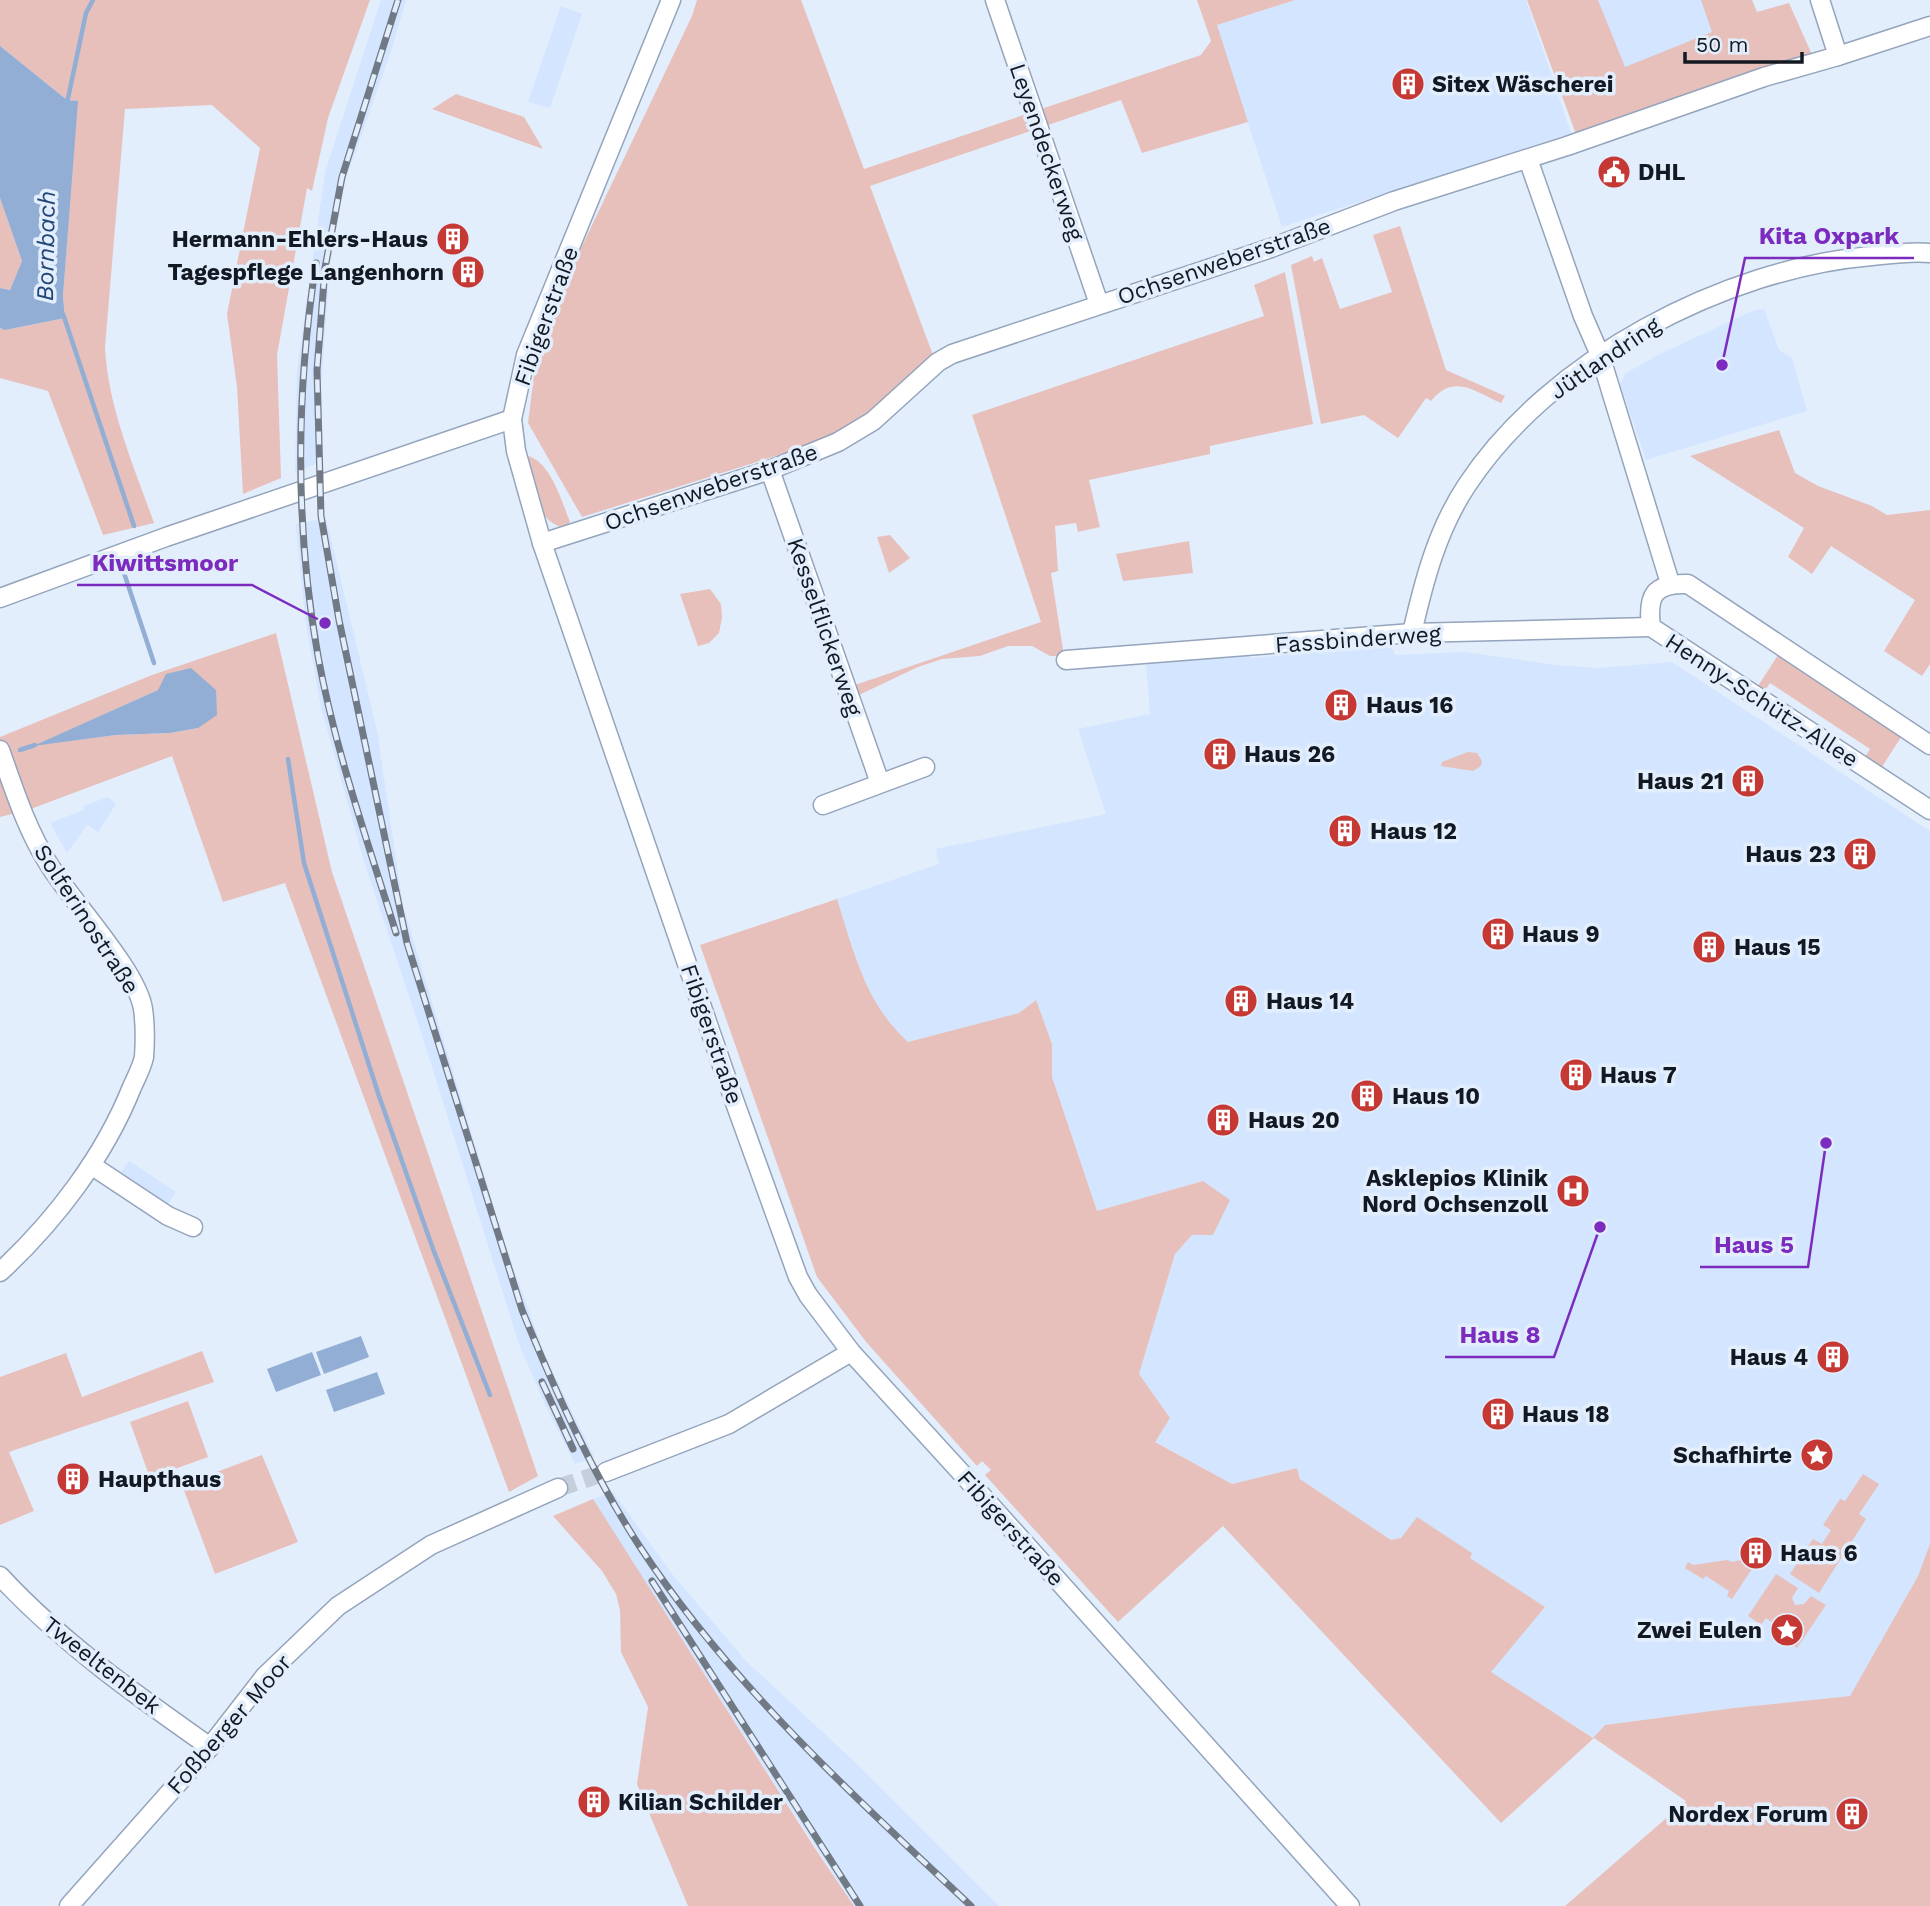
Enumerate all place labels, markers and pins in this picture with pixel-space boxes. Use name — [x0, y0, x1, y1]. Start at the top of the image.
building icon: Sitex Wäscherei — [1389, 65, 1427, 103]
place label: Sitex Wäscherei — [1432, 71, 1614, 98]
public building icon: DHL — [1595, 153, 1633, 191]
place label: DHL — [1638, 159, 1686, 186]
callout: Kita Oxpark — [1745, 213, 1914, 258]
building icon: Hermann-Ehlers-Haus — [434, 220, 472, 258]
place label: Hermann-Ehlers-Haus — [172, 226, 428, 253]
building icon: Tagespflege Langenhorn — [449, 253, 487, 291]
place label: Tagespflege Langenhorn — [168, 259, 444, 286]
callout: Kiwittsmoor — [77, 540, 252, 585]
building icon: Haus 16 — [1322, 686, 1360, 724]
place label: Haus 16 — [1366, 692, 1453, 719]
building icon: Haus 26 — [1201, 735, 1239, 773]
place label: Haus 26 — [1244, 741, 1335, 768]
building icon: Haus 21 — [1729, 762, 1767, 800]
place label: Haus 21 — [1637, 768, 1724, 795]
building icon: Haus 12 — [1326, 812, 1364, 850]
place label: Haus 12 — [1370, 818, 1457, 845]
building icon: Haus 23 — [1841, 835, 1879, 873]
place label: Haus 23 — [1745, 841, 1836, 868]
building icon: Haus 9 — [1479, 915, 1517, 953]
place label: Haus 9 — [1522, 921, 1600, 948]
building icon: Haus 15 — [1690, 928, 1728, 966]
place label: Haus 15 — [1734, 934, 1821, 961]
building icon: Haus 14 — [1222, 982, 1260, 1020]
place label: Haus 14 — [1266, 988, 1354, 1015]
building icon: Haus 7 — [1557, 1056, 1595, 1094]
place label: Haus 7 — [1600, 1062, 1677, 1089]
building icon: Haus 10 — [1348, 1077, 1386, 1115]
place label: Haus 10 — [1392, 1083, 1480, 1110]
building icon: Haus 20 — [1204, 1101, 1242, 1139]
place label: Haus 20 — [1248, 1107, 1340, 1134]
place label: Asklepios Klinik Nord Ochsenzoll — [1362, 1165, 1549, 1218]
hospital icon: Asklepios Klinik Nord Ochsenzoll — [1554, 1172, 1592, 1210]
callout: Haus 5 — [1700, 1222, 1808, 1267]
callout: Haus 8 — [1445, 1312, 1554, 1357]
building icon: Haus 4 — [1814, 1338, 1852, 1376]
place label: Haus 4 — [1730, 1344, 1808, 1371]
building icon: Haus 18 — [1479, 1395, 1517, 1433]
place label: Haus 18 — [1522, 1401, 1610, 1428]
place icon: Schafhirte — [1798, 1436, 1836, 1474]
place label: Schafhirte — [1673, 1442, 1792, 1469]
building icon: Haupthaus — [54, 1460, 92, 1498]
place label: Haupthaus — [98, 1466, 221, 1493]
building icon: Haus 6 — [1737, 1534, 1775, 1572]
place label: Haus 6 — [1780, 1540, 1858, 1567]
place icon: Zwei Eulen — [1768, 1611, 1806, 1649]
place label: Zwei Eulen — [1637, 1617, 1762, 1644]
building icon: Kilian Schilder — [575, 1783, 613, 1821]
place label: Kilian Schilder — [618, 1789, 783, 1816]
building icon: Nordex Forum — [1833, 1795, 1871, 1833]
place label: Nordex Forum — [1668, 1801, 1828, 1828]

